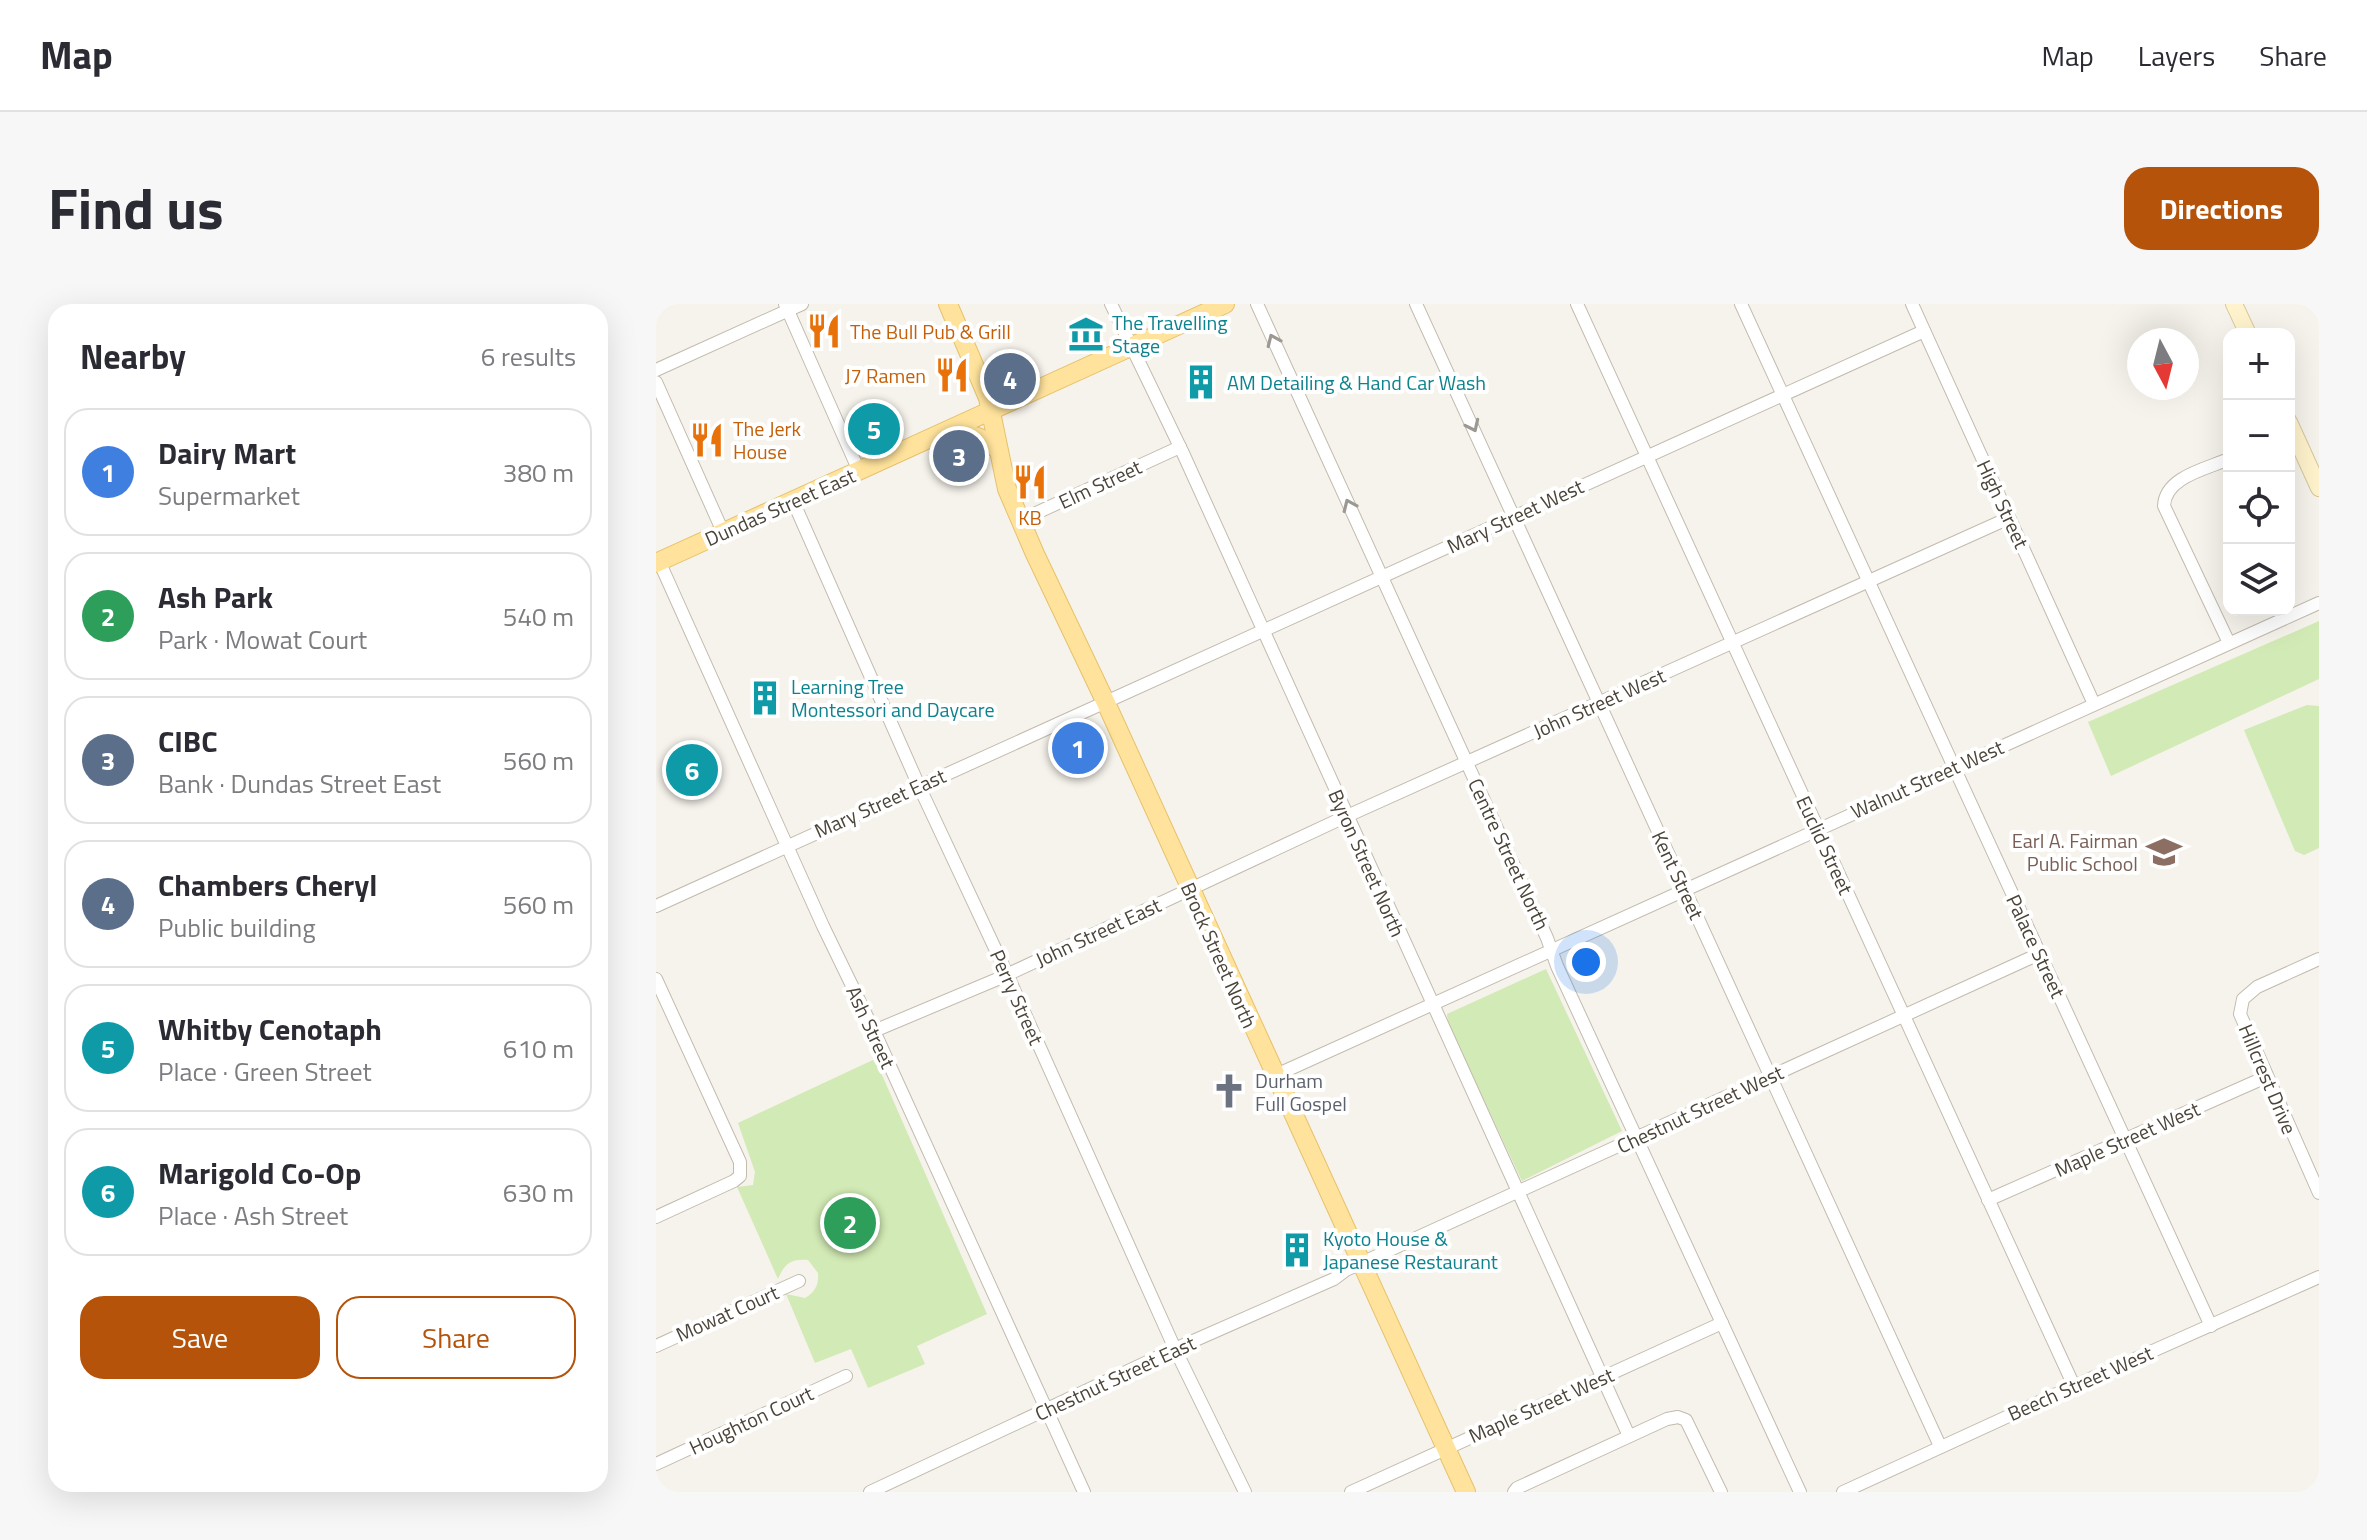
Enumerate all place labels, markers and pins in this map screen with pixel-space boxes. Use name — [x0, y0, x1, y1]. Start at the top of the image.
place label: The Travelling Stage — [1112, 307, 1228, 361]
restaurant icon: The Bull Pub & Grill — [805, 312, 843, 350]
museum icon: The Travelling Stage — [1067, 315, 1105, 353]
place label: The Bull Pub & Grill — [850, 316, 1011, 347]
pin: 4 — [984, 349, 1036, 409]
restaurant icon: J7 Ramen — [933, 356, 971, 394]
place label: J7 Ramen — [845, 360, 926, 391]
building icon: AM Detailing & Hand Car Wash — [1182, 363, 1220, 401]
place label: AM Detailing & Hand Car Wash — [1227, 367, 1486, 398]
pin: 5 — [848, 399, 900, 459]
place label: The Jerk House — [733, 413, 801, 467]
restaurant icon: The Jerk House — [688, 421, 726, 459]
pin: 3 — [933, 426, 985, 486]
restaurant icon: KB — [1011, 463, 1049, 501]
place label: KB — [1018, 502, 1042, 533]
place label: Learning Tree Montessori and Daycare — [791, 671, 995, 725]
building icon: Learning Tree Montessori and Daycare — [746, 679, 784, 717]
pin: 1 — [1052, 718, 1104, 778]
pin: 6 — [666, 740, 718, 800]
place label: Earl A. Fairman Public School — [2012, 825, 2138, 879]
school or university icon: Earl A. Fairman Public School — [2145, 833, 2183, 871]
place label: Durham Full Gospel — [1255, 1065, 1347, 1119]
church icon: Durham Full Gospel — [1210, 1072, 1248, 1110]
pin: 2 — [824, 1193, 876, 1253]
place label: Kyoto House & Japanese Restaurant — [1323, 1223, 1498, 1277]
building icon: Kyoto House & Japanese Restaurant — [1278, 1231, 1316, 1269]

